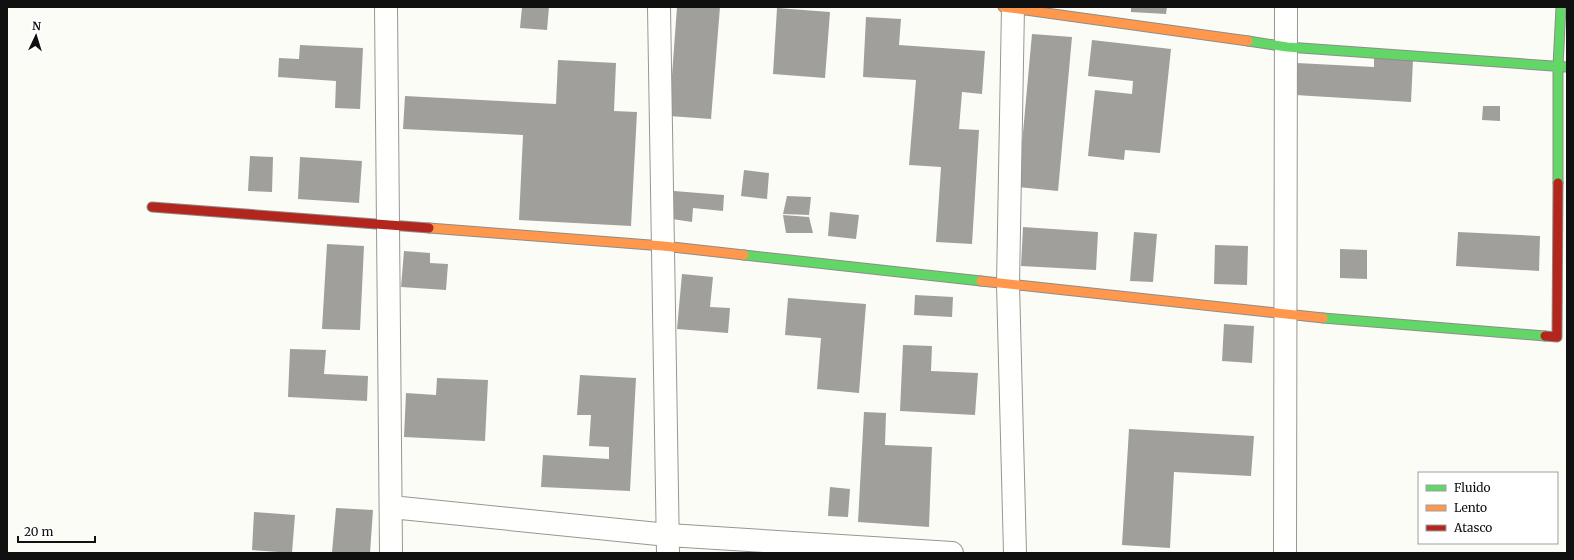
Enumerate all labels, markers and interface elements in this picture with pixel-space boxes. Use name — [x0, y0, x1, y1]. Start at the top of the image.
north arrow — [16, 16, 56, 56]
text: N — [32, 19, 42, 33]
legend — [1418, 472, 1558, 544]
text: Fluido — [1454, 480, 1491, 495]
text: Lento — [1454, 500, 1487, 515]
scale bar — [18, 518, 95, 544]
text: Atasco — [1453, 520, 1492, 535]
text: 20 m — [24, 524, 53, 539]

